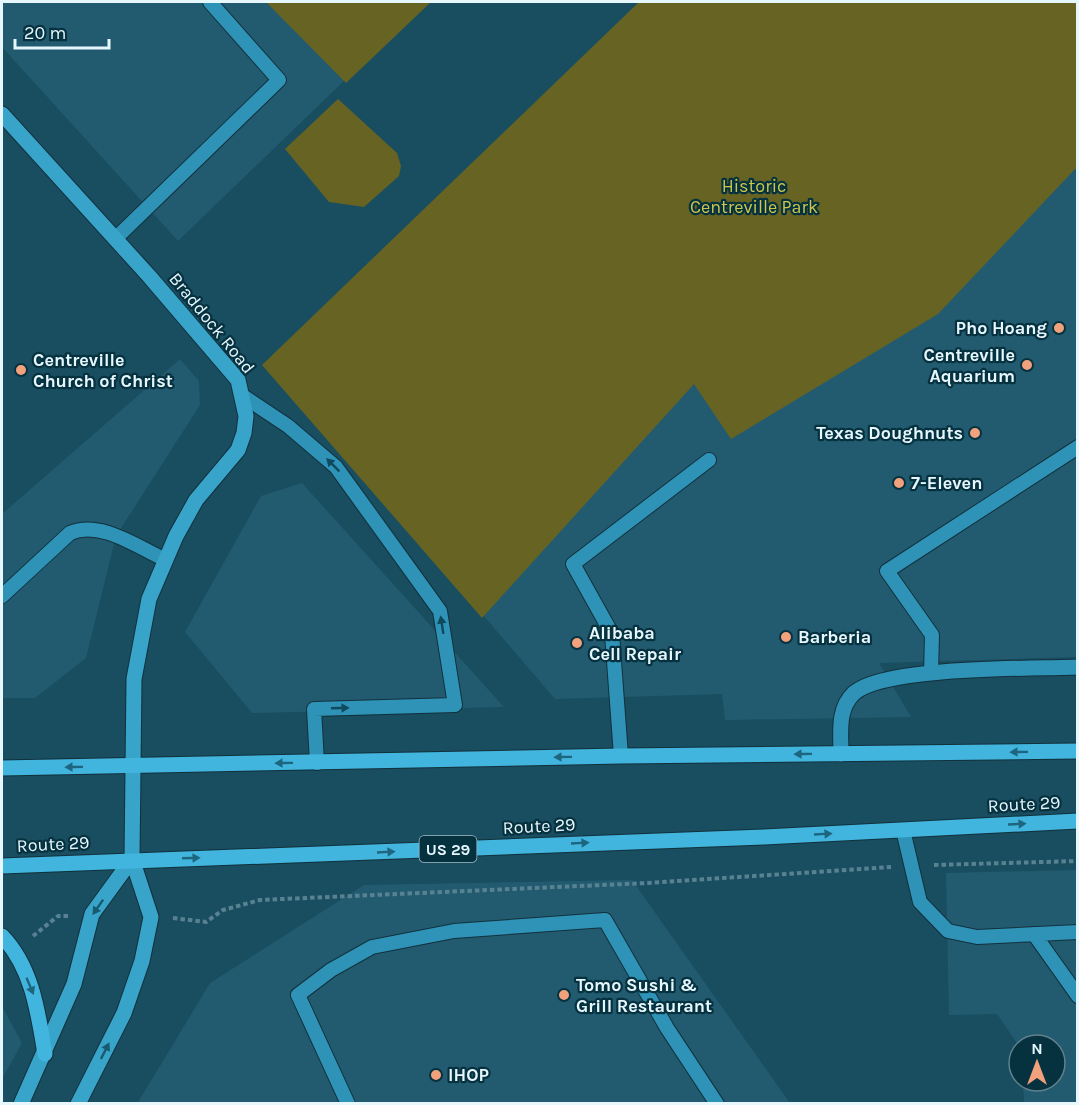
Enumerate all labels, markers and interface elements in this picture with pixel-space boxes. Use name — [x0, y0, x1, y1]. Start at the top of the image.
scale bar — [15, 12, 110, 50]
text: 20 m — [24, 22, 66, 44]
park label: Historic Centreville Park — [690, 175, 818, 218]
street label: Braddock Road — [164, 268, 260, 378]
place label: Pho Hoang — [955, 317, 1048, 339]
marker: Pho Hoang — [1052, 321, 1066, 335]
place label: Centreville Aquarium — [923, 344, 1015, 387]
place label: Centreville Church of Christ — [33, 349, 173, 392]
marker: Centreville Aquarium — [1020, 358, 1034, 372]
marker: Centreville Church of Christ — [14, 363, 28, 377]
place label: Texas Doughnuts — [816, 422, 963, 444]
marker: Texas Doughnuts — [968, 426, 982, 440]
one-way arrow — [326, 458, 340, 473]
place label: 7-Eleven — [911, 472, 982, 494]
marker: 7-Eleven — [892, 476, 906, 490]
one-way arrow — [437, 615, 446, 634]
place label: Alibaba Cell Repair — [589, 622, 681, 665]
place label: Barberia — [798, 626, 871, 648]
marker: Barberia — [779, 630, 793, 644]
marker: Alibaba Cell Repair — [570, 636, 584, 650]
one-way arrow — [331, 704, 350, 713]
one-way arrow — [1010, 747, 1029, 757]
one-way arrow — [794, 750, 813, 759]
one-way arrow — [553, 753, 572, 762]
one-way arrow — [274, 758, 293, 768]
one-way arrow — [65, 762, 84, 771]
street label: Route 29 — [987, 791, 1061, 817]
street label: Route 29 — [502, 813, 576, 839]
one-way arrow — [1008, 819, 1027, 828]
one-way arrow — [813, 830, 832, 839]
street label: Route 29 — [16, 831, 90, 857]
road number: US 29 — [420, 836, 476, 862]
one-way arrow — [571, 839, 590, 848]
one-way arrow — [376, 847, 395, 856]
one-way arrow — [181, 853, 200, 862]
one-way arrow — [92, 898, 104, 914]
place label: Tomo Sushi & Grill Restaurant — [576, 974, 712, 1017]
one-way arrow — [26, 977, 35, 995]
marker: Tomo Sushi & Grill Restaurant — [557, 988, 571, 1002]
north arrow — [1007, 1033, 1067, 1093]
text: N — [1031, 1039, 1043, 1058]
one-way arrow — [100, 1043, 109, 1060]
place label: IHOP — [448, 1064, 489, 1086]
marker: IHOP — [429, 1068, 443, 1082]

